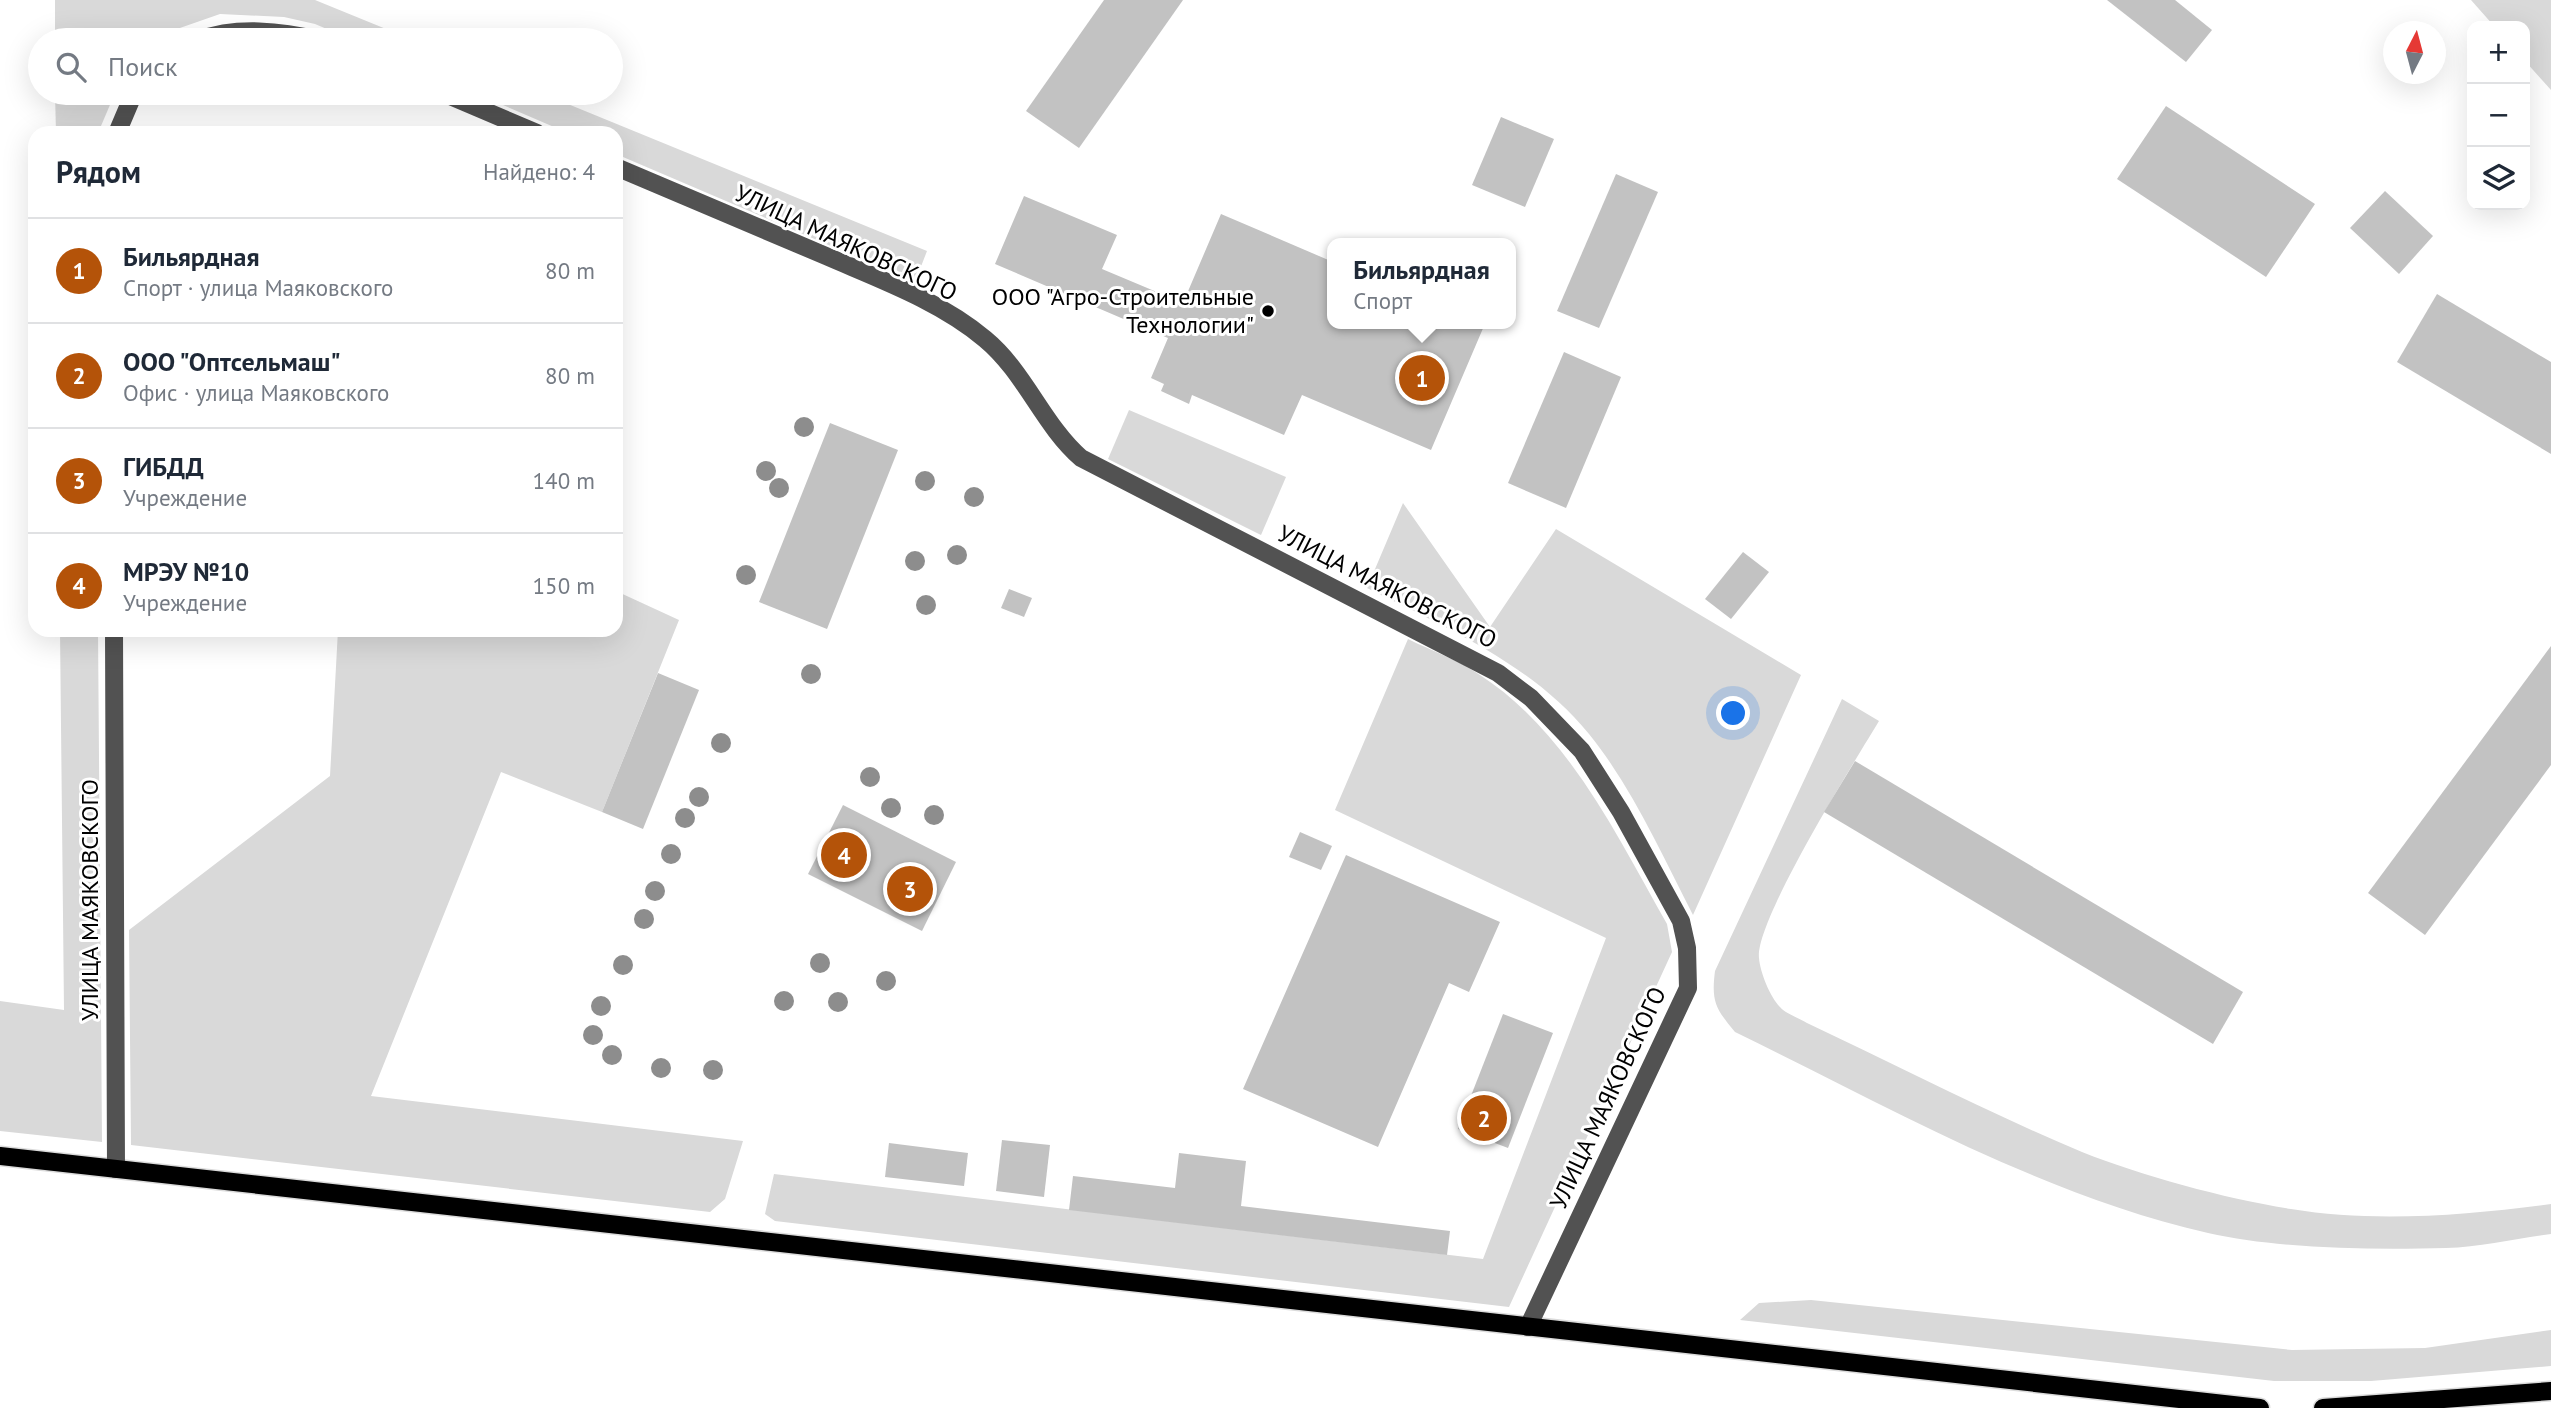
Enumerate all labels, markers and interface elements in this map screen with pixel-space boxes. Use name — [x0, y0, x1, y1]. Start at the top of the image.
north arrow — [2383, 21, 2446, 84]
map controls — [2467, 21, 2530, 210]
button: + — [2467, 21, 2530, 84]
search box — [28, 28, 623, 105]
icon: search — [52, 48, 90, 86]
text: Поиск — [108, 50, 177, 83]
button: − — [2467, 84, 2530, 147]
button: layers — [2467, 147, 2530, 210]
text: Рядом — [56, 152, 141, 191]
text: Найдено: 4 — [483, 157, 595, 186]
street label: УЛИЦА МАЯКОВСКОГО — [730, 177, 962, 308]
popup — [1327, 238, 1516, 329]
text: Бильярдная — [123, 240, 260, 273]
text: Бильярдная — [1353, 253, 1490, 286]
text: 1 — [72, 256, 86, 285]
text: 80 m — [545, 256, 595, 285]
text: Спорт · улица Маяковского — [123, 273, 393, 302]
place label: ООО "Агро-Строительные Технологии" — [992, 281, 1254, 340]
text: Спорт — [1353, 286, 1412, 315]
marker: ООО "Агро-Строительные Технологии" — [1260, 303, 1276, 319]
text: ООО "Оптсельмаш" — [123, 345, 341, 378]
pin: 1 — [1399, 352, 1445, 404]
text: 2 — [72, 361, 86, 390]
text: 80 m — [545, 361, 595, 390]
text: Офис · улица Маяковского — [123, 378, 389, 407]
text: ГИБДД — [123, 450, 204, 483]
text: 3 — [72, 466, 86, 495]
text: 140 m — [533, 466, 595, 495]
text: Учреждение — [123, 483, 247, 512]
street label: УЛИЦА МАЯКОВСКОГО — [1272, 518, 1502, 655]
text: МРЭУ №10 — [123, 555, 249, 588]
text: 4 — [72, 571, 86, 600]
text: 150 m — [533, 571, 595, 600]
text: Учреждение — [123, 588, 247, 617]
your location — [1716, 696, 1750, 730]
street label: УЛИЦА МАЯКОВСКОГО — [74, 779, 105, 1021]
pin: 4 — [821, 829, 867, 881]
pin: 3 — [887, 863, 933, 915]
street label: УЛИЦА МАЯКОВСКОГО — [1542, 982, 1673, 1214]
pin: 2 — [1461, 1092, 1507, 1144]

